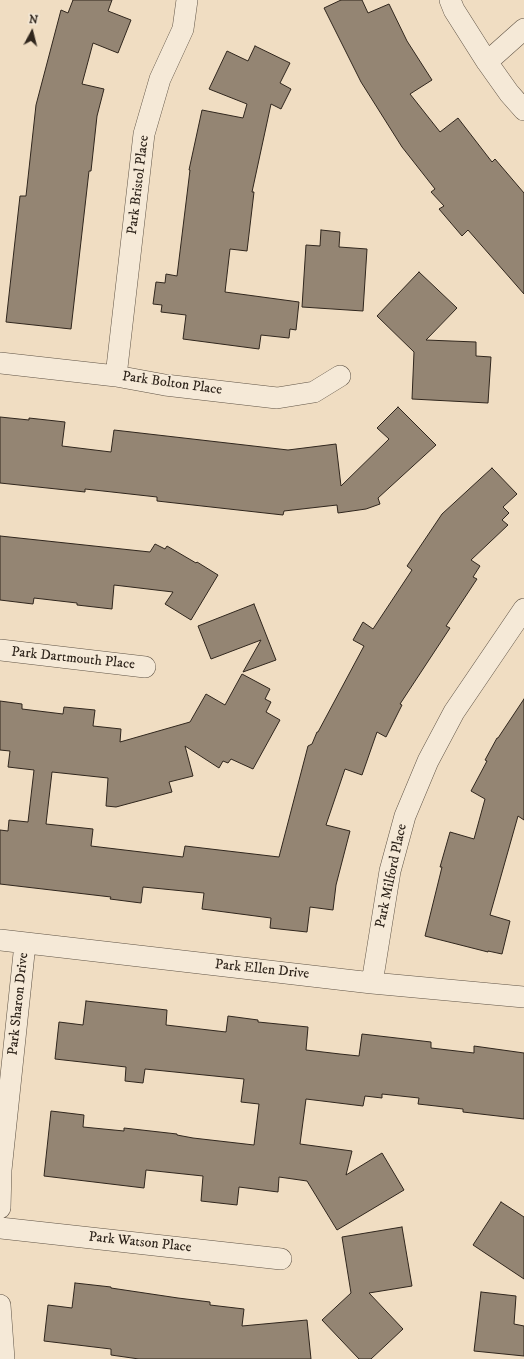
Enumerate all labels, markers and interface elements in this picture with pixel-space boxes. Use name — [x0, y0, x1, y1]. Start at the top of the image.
north arrow — [12, 12, 52, 52]
text: N — [28, 13, 39, 28]
street label: Park Bristol Place — [125, 134, 153, 236]
street label: Park Bolton Place — [121, 369, 223, 399]
street label: Park Dartmouth Place — [10, 644, 136, 674]
street label: Park Milford Place — [373, 822, 411, 930]
street label: Park Sharon Drive — [5, 952, 33, 1056]
street label: Park Ellen Drive — [214, 957, 310, 983]
street label: Park Watson Place — [88, 1229, 192, 1257]

